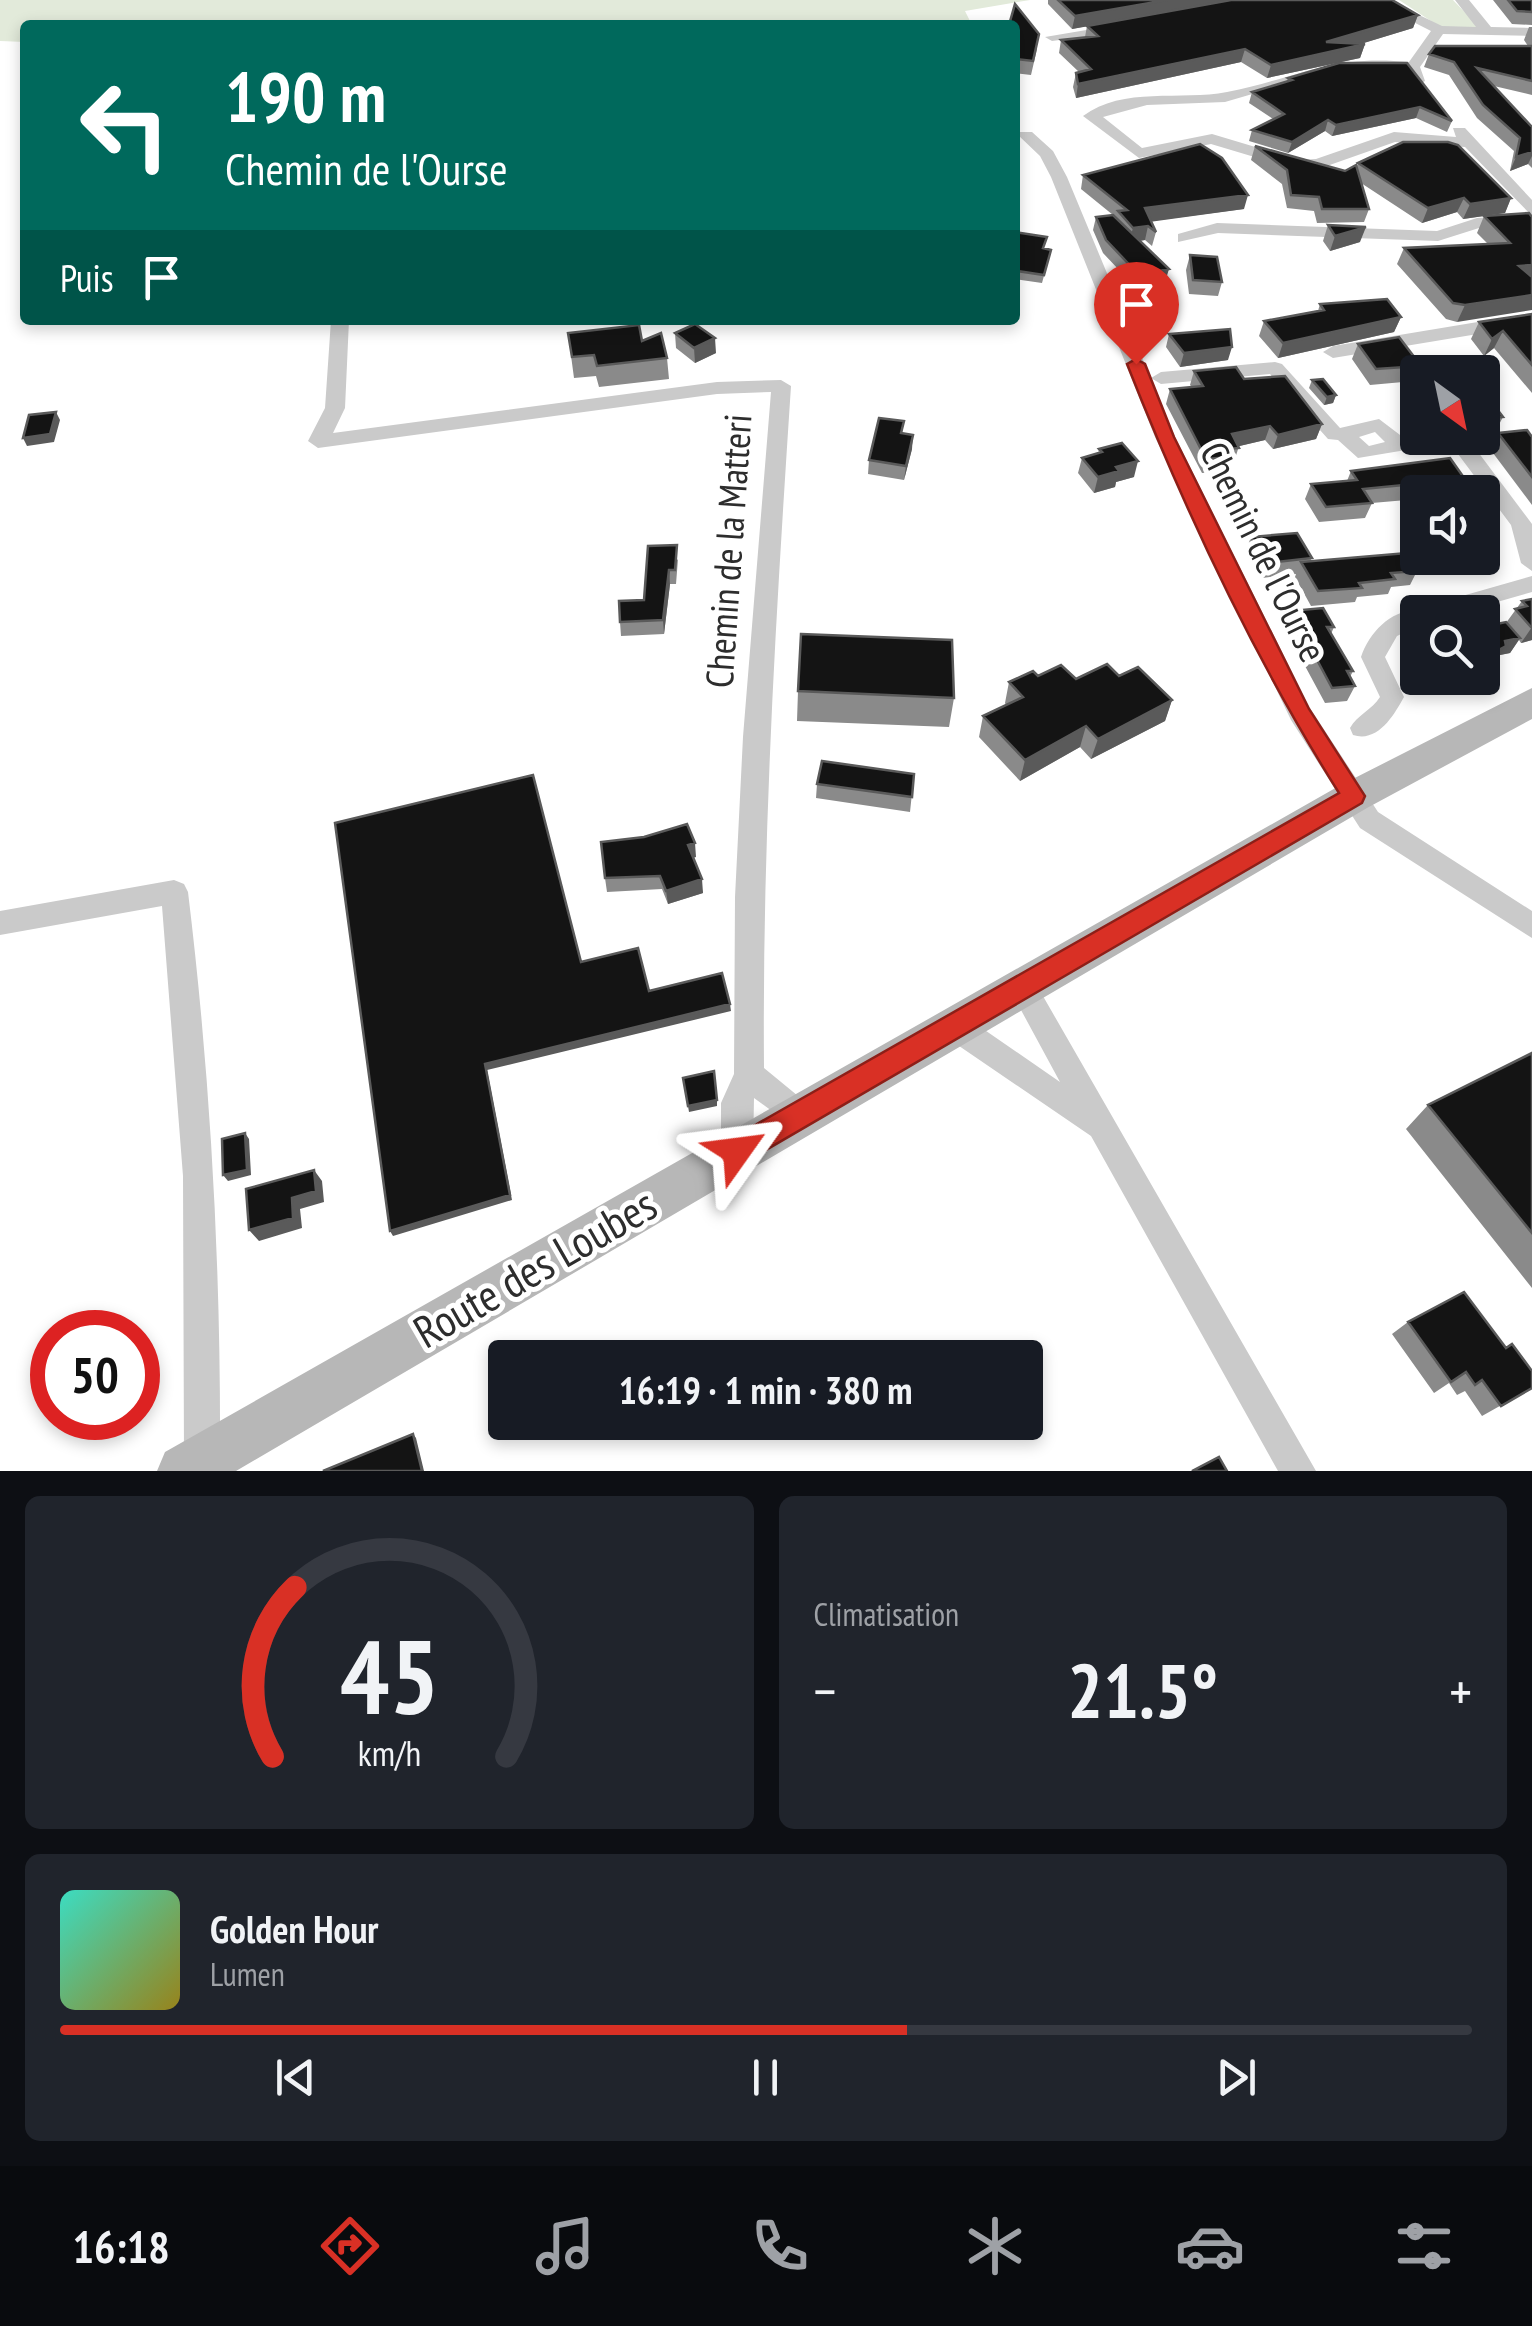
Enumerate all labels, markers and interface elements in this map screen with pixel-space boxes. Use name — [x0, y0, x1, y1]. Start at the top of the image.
text: 190 m — [225, 51, 386, 141]
icon: left — [60, 60, 190, 190]
text: Chemin de l'Ourse — [225, 139, 508, 197]
icon: arrive — [134, 250, 189, 305]
text: Puis — [60, 253, 114, 302]
pin — [1094, 262, 1179, 365]
icon: arrive — [1109, 277, 1164, 332]
north arrow — [1400, 355, 1500, 455]
map controls — [1400, 355, 1500, 695]
street label: Chemin de la Matteri — [693, 412, 762, 689]
street label: Chemin de l'Ourse — [1190, 433, 1339, 669]
button: sound — [1400, 475, 1500, 575]
button: search — [1400, 595, 1500, 695]
position arrow — [685, 1099, 789, 1203]
street label: Route des Loubes — [403, 1174, 666, 1360]
speed limit sign: 50 — [30, 1310, 160, 1440]
text: 16:19 · 1 min · 380 m — [619, 1365, 912, 1414]
text: Climatisation — [814, 1593, 959, 1635]
text: 45 — [340, 1608, 439, 1743]
text: 21.5° — [1067, 1642, 1218, 1739]
text: − — [814, 1655, 836, 1726]
text: + — [1449, 1655, 1472, 1726]
text: km/h — [358, 1730, 421, 1776]
text: Golden Hour — [210, 1904, 379, 1953]
text: Lumen — [210, 1953, 285, 1995]
icon: previous — [268, 2050, 323, 2105]
icon: pause — [738, 2050, 793, 2105]
icon: next — [1209, 2050, 1264, 2105]
icon: directions — [315, 2211, 385, 2281]
icon: music — [530, 2211, 600, 2281]
icon: phone — [745, 2211, 815, 2281]
icon: climate — [960, 2211, 1030, 2281]
icon: car — [1175, 2211, 1245, 2281]
icon: filters — [1389, 2211, 1459, 2281]
text: 16:18 — [72, 2217, 170, 2275]

